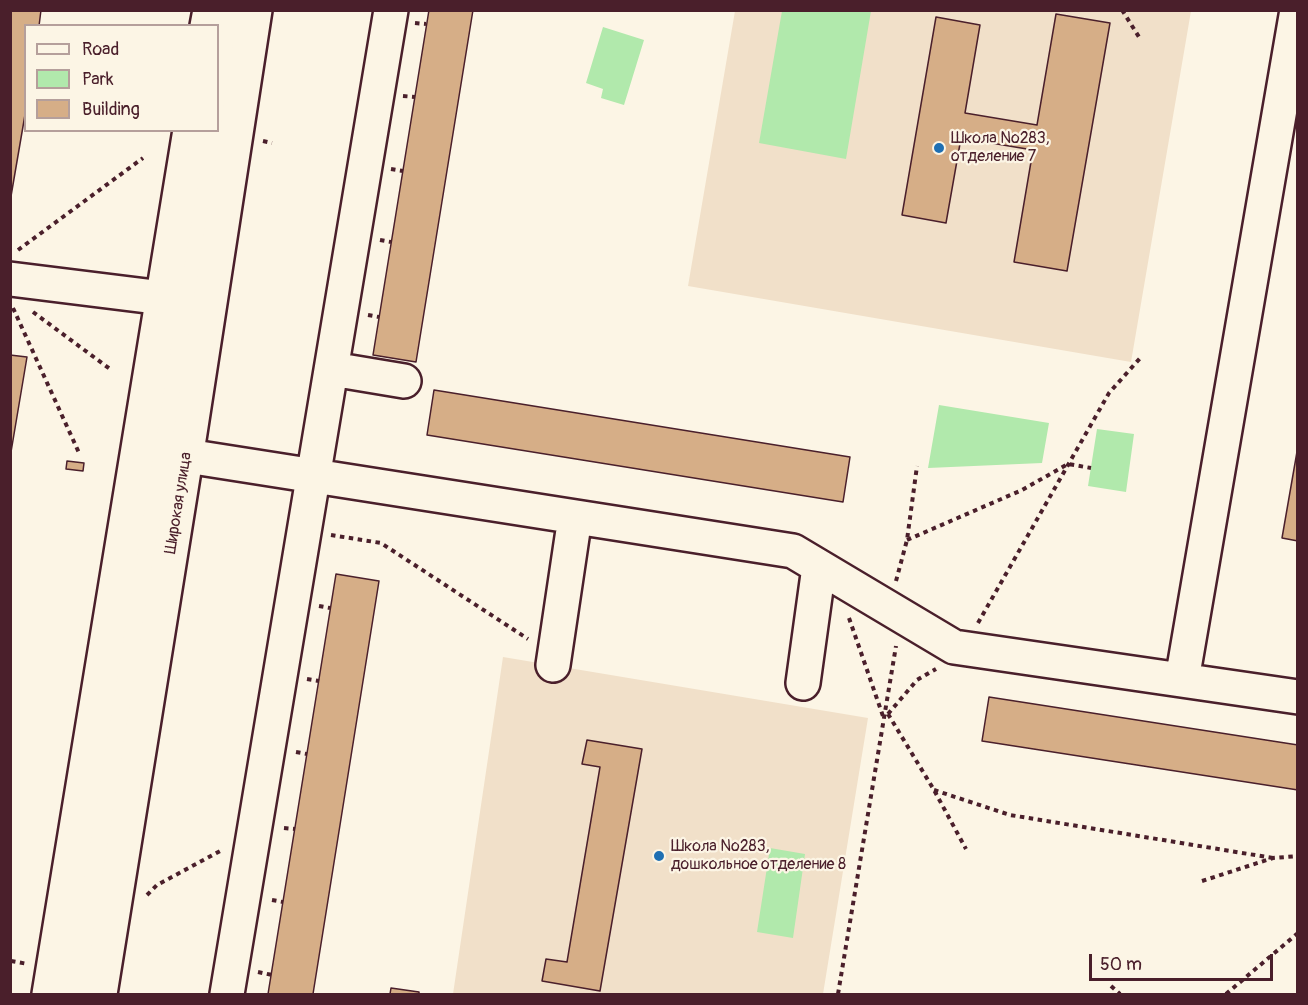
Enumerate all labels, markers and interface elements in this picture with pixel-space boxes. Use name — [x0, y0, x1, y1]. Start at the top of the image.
legend — [24, 24, 219, 132]
text: Road — [82, 38, 119, 61]
text: Park — [82, 68, 114, 91]
text: Building — [82, 98, 140, 121]
place label: Школа №283, отделение 7 — [951, 129, 1050, 167]
marker: Школа №283, отделение 7 — [932, 141, 946, 155]
street label: Широкая улица — [161, 451, 197, 555]
place label: Школа №283, дошкольное отделение 8 — [671, 837, 846, 875]
marker: Школа №283, дошкольное отделение 8 — [652, 849, 666, 863]
scale bar — [1092, 942, 1276, 980]
text: 50 m — [1100, 953, 1142, 976]

